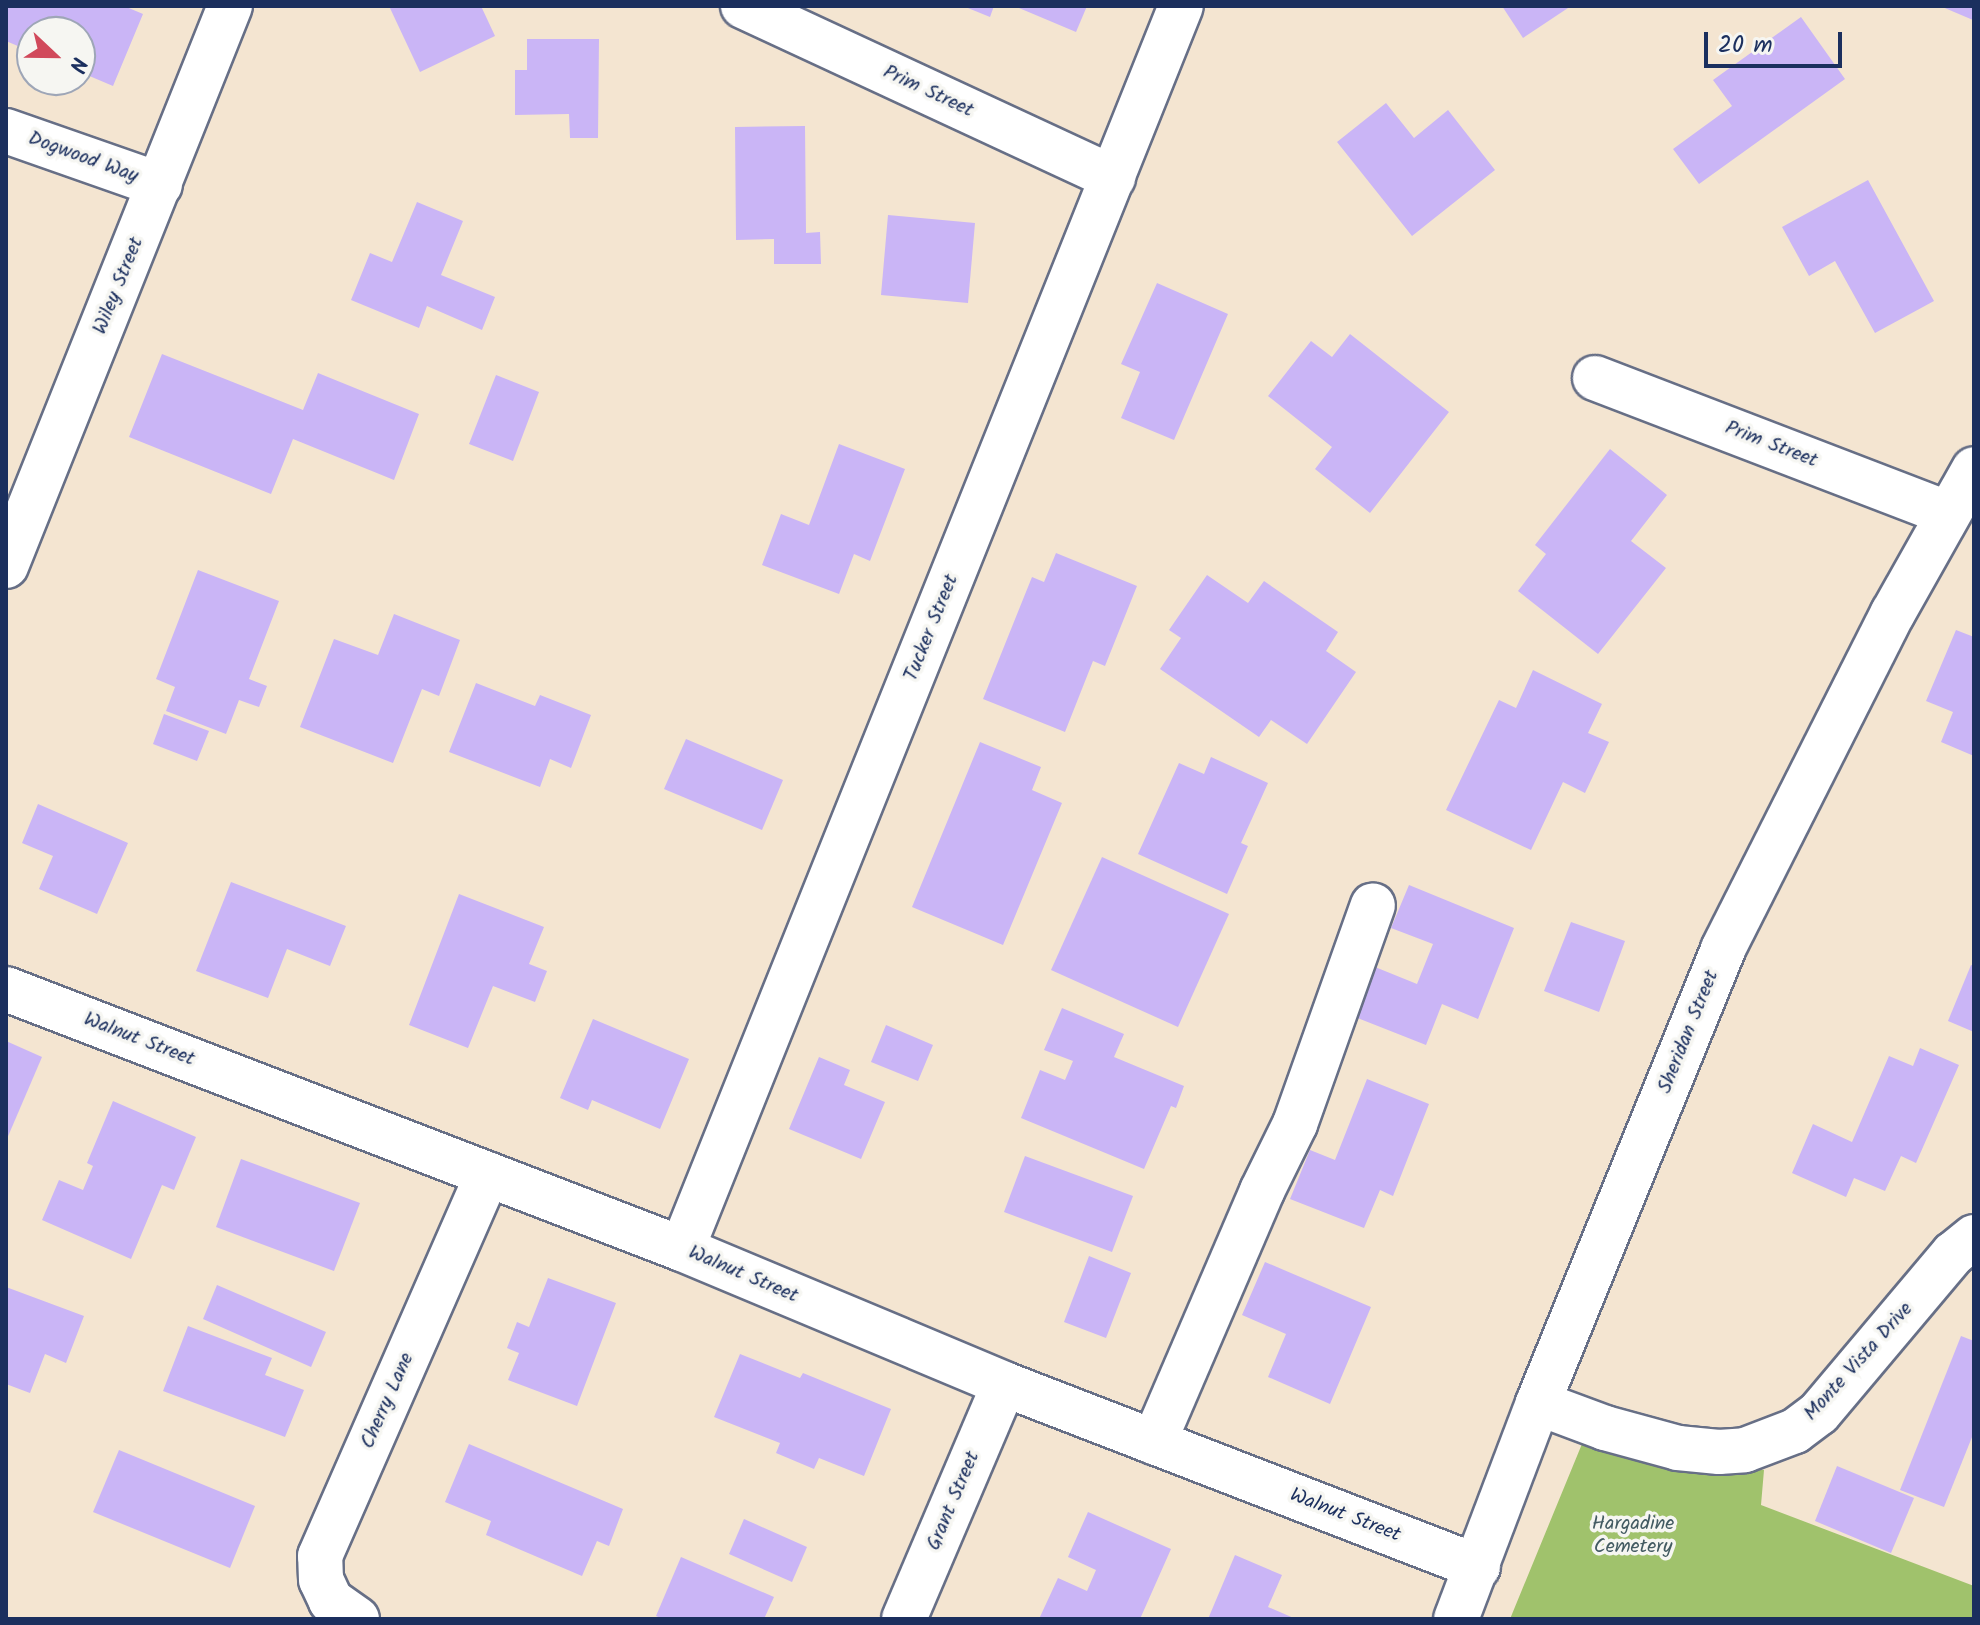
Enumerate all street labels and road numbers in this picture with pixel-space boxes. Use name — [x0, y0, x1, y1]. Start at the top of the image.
street label: Prim Street — [879, 61, 977, 123]
street label: Dogwood Way — [25, 127, 141, 189]
street label: Wiley Street — [89, 234, 149, 338]
street label: Prim Street — [1721, 416, 1821, 474]
street label: Tucker Street — [900, 571, 964, 685]
street label: Sheridan Street — [1653, 967, 1725, 1097]
street label: Walnut Street — [80, 1008, 198, 1072]
street label: Walnut Street — [685, 1241, 801, 1309]
street label: Monte Vista Drive — [1800, 1298, 1918, 1426]
street label: Cherry Lane — [356, 1349, 420, 1453]
street label: Grant Street — [922, 1448, 986, 1554]
street label: Walnut Street — [1286, 1484, 1404, 1548]

